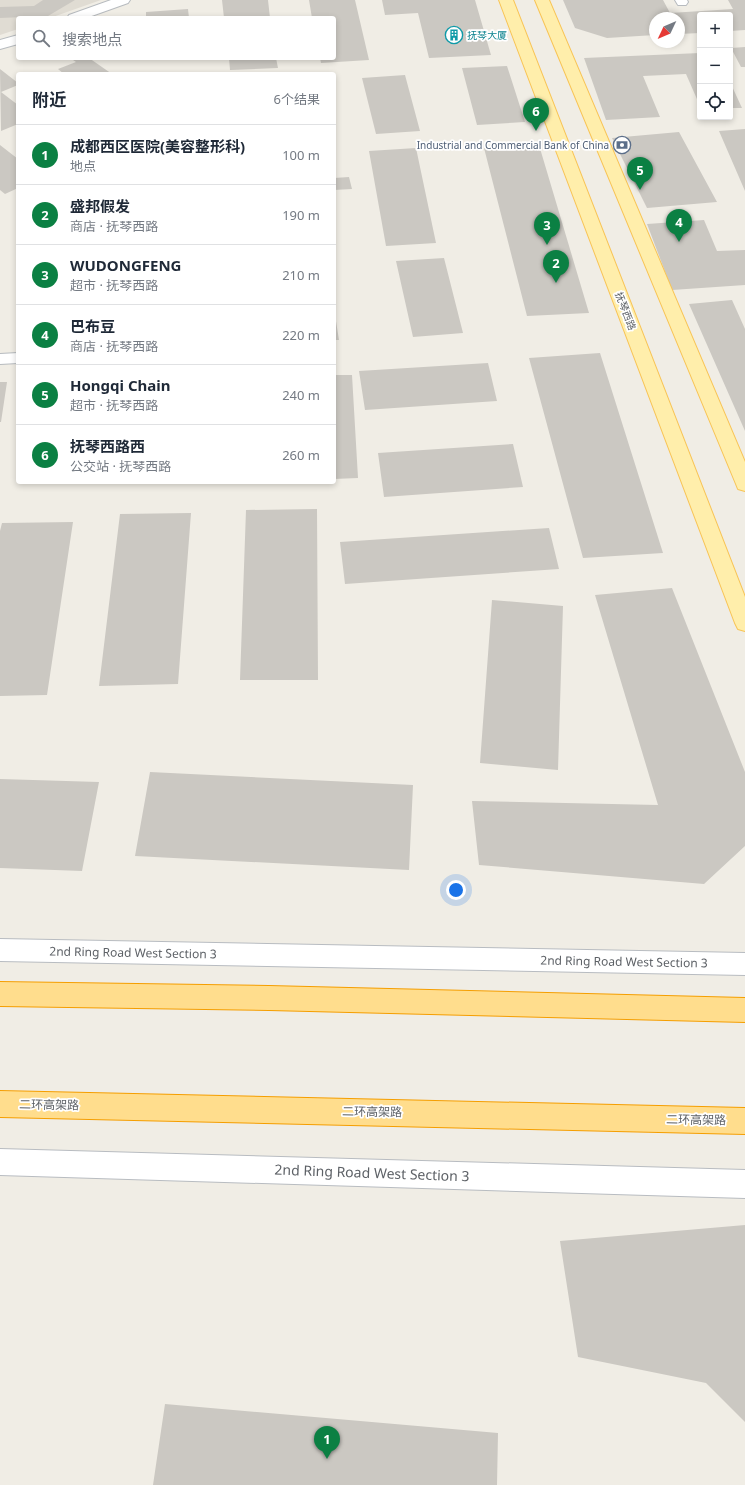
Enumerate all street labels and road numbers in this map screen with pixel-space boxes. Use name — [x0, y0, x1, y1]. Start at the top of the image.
street label: 抚琴西路 — [612, 290, 640, 332]
street label: 2nd Ring Road West Section 3 — [49, 943, 217, 962]
street label: 2nd Ring Road West Section 3 — [540, 952, 708, 971]
street label: 二环高架路 — [19, 1095, 79, 1114]
street label: 二环高架路 — [342, 1102, 402, 1121]
street label: 二环高架路 — [666, 1110, 726, 1129]
street label: 2nd Ring Road West Section 3 — [274, 1160, 470, 1185]

